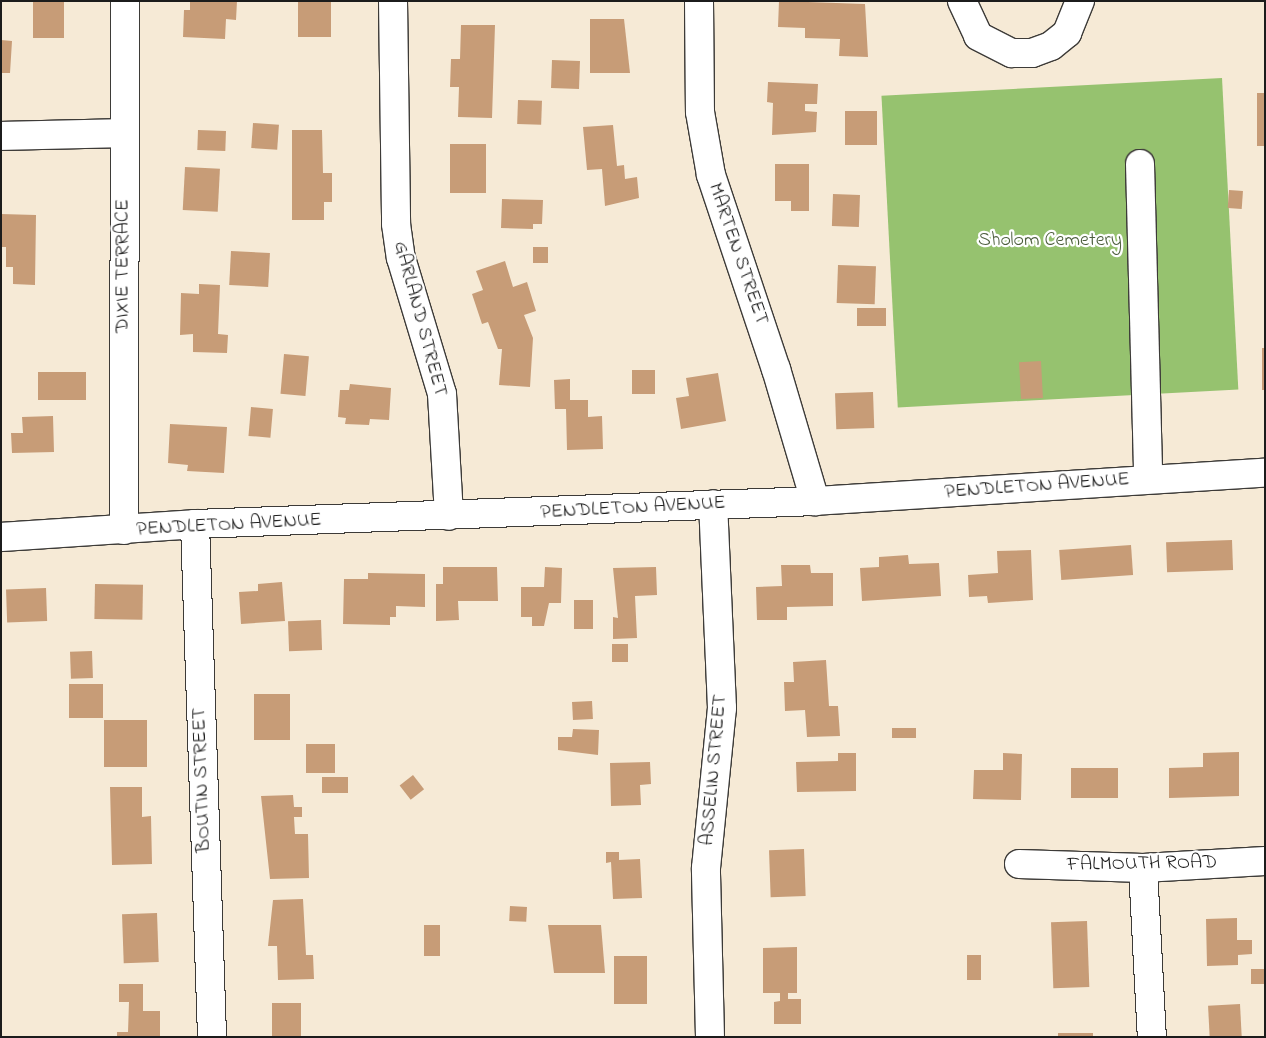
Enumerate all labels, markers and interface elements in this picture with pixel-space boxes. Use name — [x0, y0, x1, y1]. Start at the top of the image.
street label: MARTEN STREET — [702, 180, 774, 328]
street label: DIXIE TERRACE — [111, 199, 135, 333]
park label: Sholom Cemetery — [978, 228, 1122, 252]
street label: GARLAND STREET — [388, 239, 452, 399]
street label: PENDLETON AVENUE — [944, 468, 1130, 504]
street label: PENDLETON AVENUE — [540, 491, 726, 525]
street label: PENDLETON AVENUE — [136, 508, 322, 542]
street label: ASSELIN STREET — [695, 693, 733, 847]
street label: BOUTIN STREET — [187, 707, 217, 853]
street label: FALMOUTH ROAD — [1067, 851, 1217, 877]

